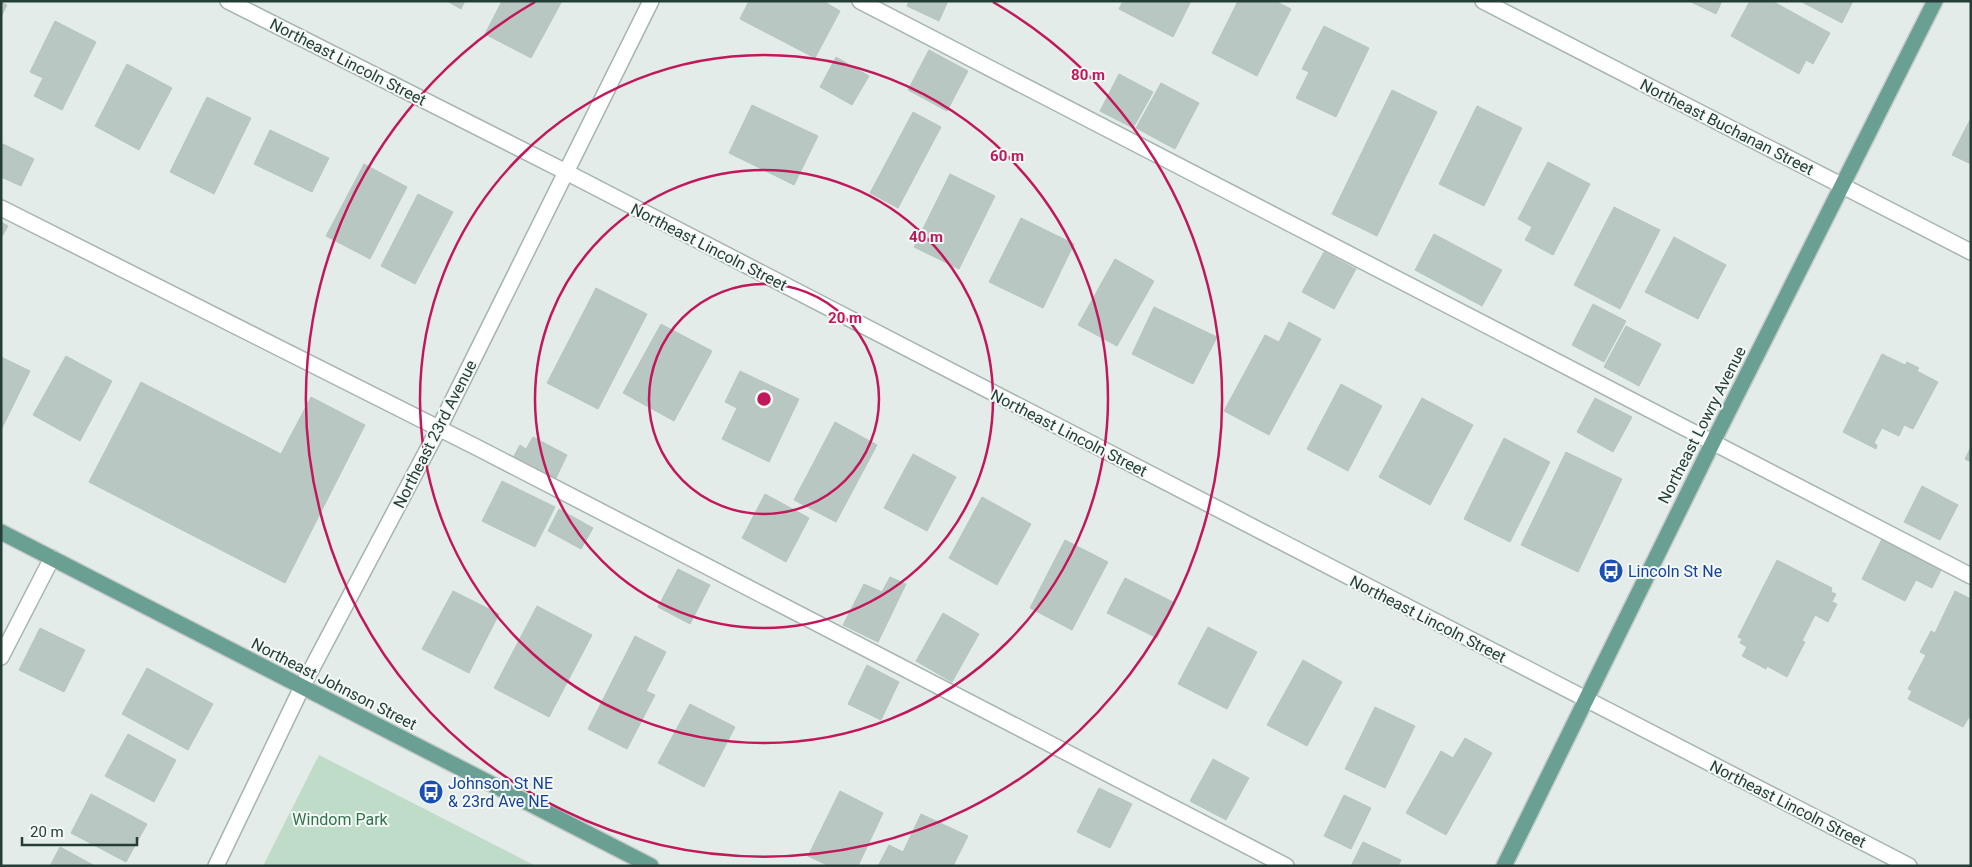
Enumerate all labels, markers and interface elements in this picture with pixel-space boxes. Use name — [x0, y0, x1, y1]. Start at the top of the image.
street label: Northeast Lincoln Street — [267, 14, 429, 110]
text: 80 m — [1071, 66, 1105, 84]
street label: Northeast Buchanan Street — [1637, 75, 1817, 179]
text: 60 m — [990, 147, 1024, 165]
street label: Northeast Lincoln Street — [628, 199, 790, 295]
text: 40 m — [909, 228, 943, 246]
text: 20 m — [828, 309, 862, 327]
street label: Northeast Lowry Avenue — [1654, 343, 1750, 507]
street label: Northeast 23rd Avenue — [389, 357, 481, 511]
street label: Northeast Lincoln Street — [988, 385, 1150, 481]
centre of rings — [755, 390, 773, 408]
bus stop icon: Lincoln St Ne — [1598, 558, 1624, 584]
place label: Lincoln St Ne — [1628, 562, 1722, 581]
street label: Northeast Lincoln Street — [1347, 571, 1509, 667]
street label: Northeast Johnson Street — [248, 634, 420, 734]
street label: Northeast Lincoln Street — [1707, 756, 1869, 852]
place label: Johnson St NE & 23rd Ave NE — [448, 774, 553, 811]
bus stop icon: Johnson St NE & 23rd Ave NE — [418, 779, 444, 805]
park label: Windom Park — [292, 810, 389, 829]
scale bar — [22, 814, 138, 846]
text: 20 m — [30, 823, 64, 841]

